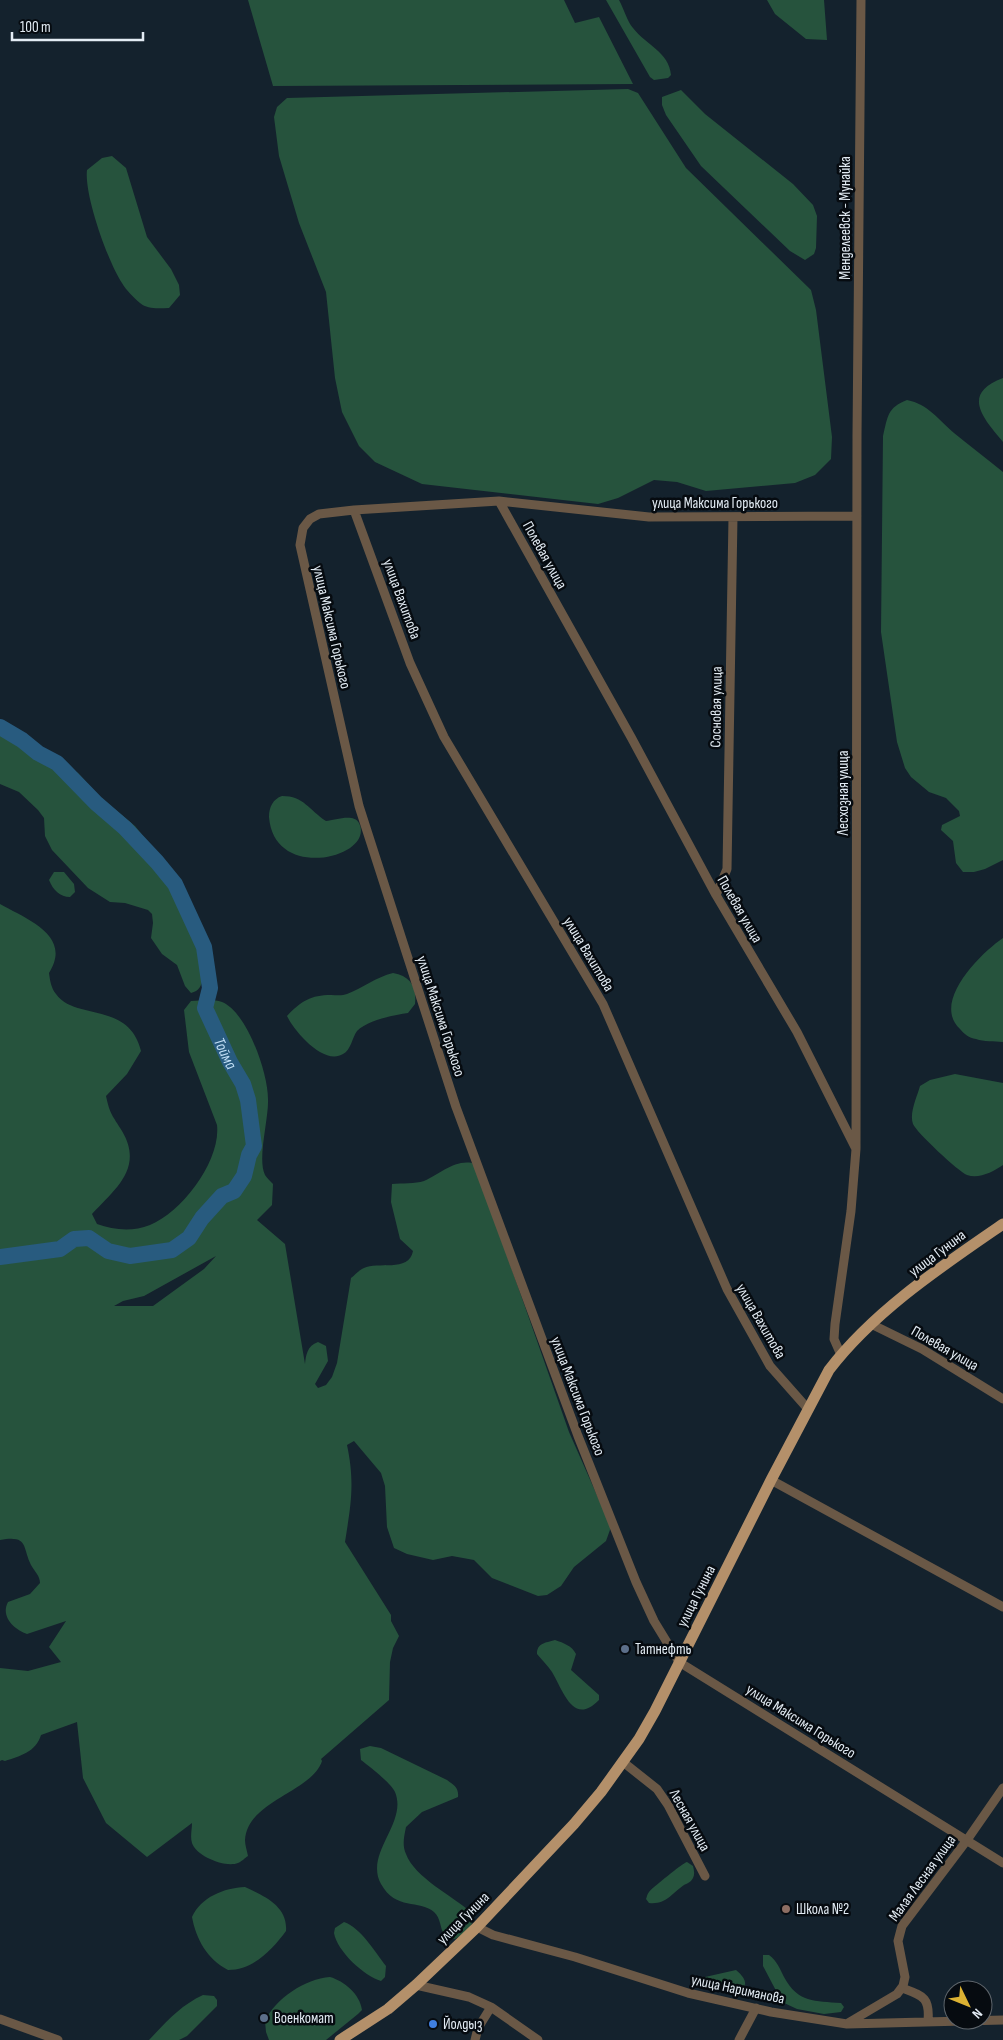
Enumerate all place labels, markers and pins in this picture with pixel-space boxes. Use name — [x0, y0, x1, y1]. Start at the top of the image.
place label: Татнефть — [635, 1640, 692, 1659]
marker: Татнефть — [619, 1643, 631, 1655]
place label: Школа №2 — [796, 1900, 849, 1919]
marker: Школа №2 — [780, 1903, 792, 1915]
place label: Военкомат — [274, 2009, 334, 2028]
marker: Военкомат — [258, 2012, 270, 2024]
place label: Йолдыз — [443, 2015, 482, 2034]
marker: Йолдыз — [427, 2018, 439, 2030]

